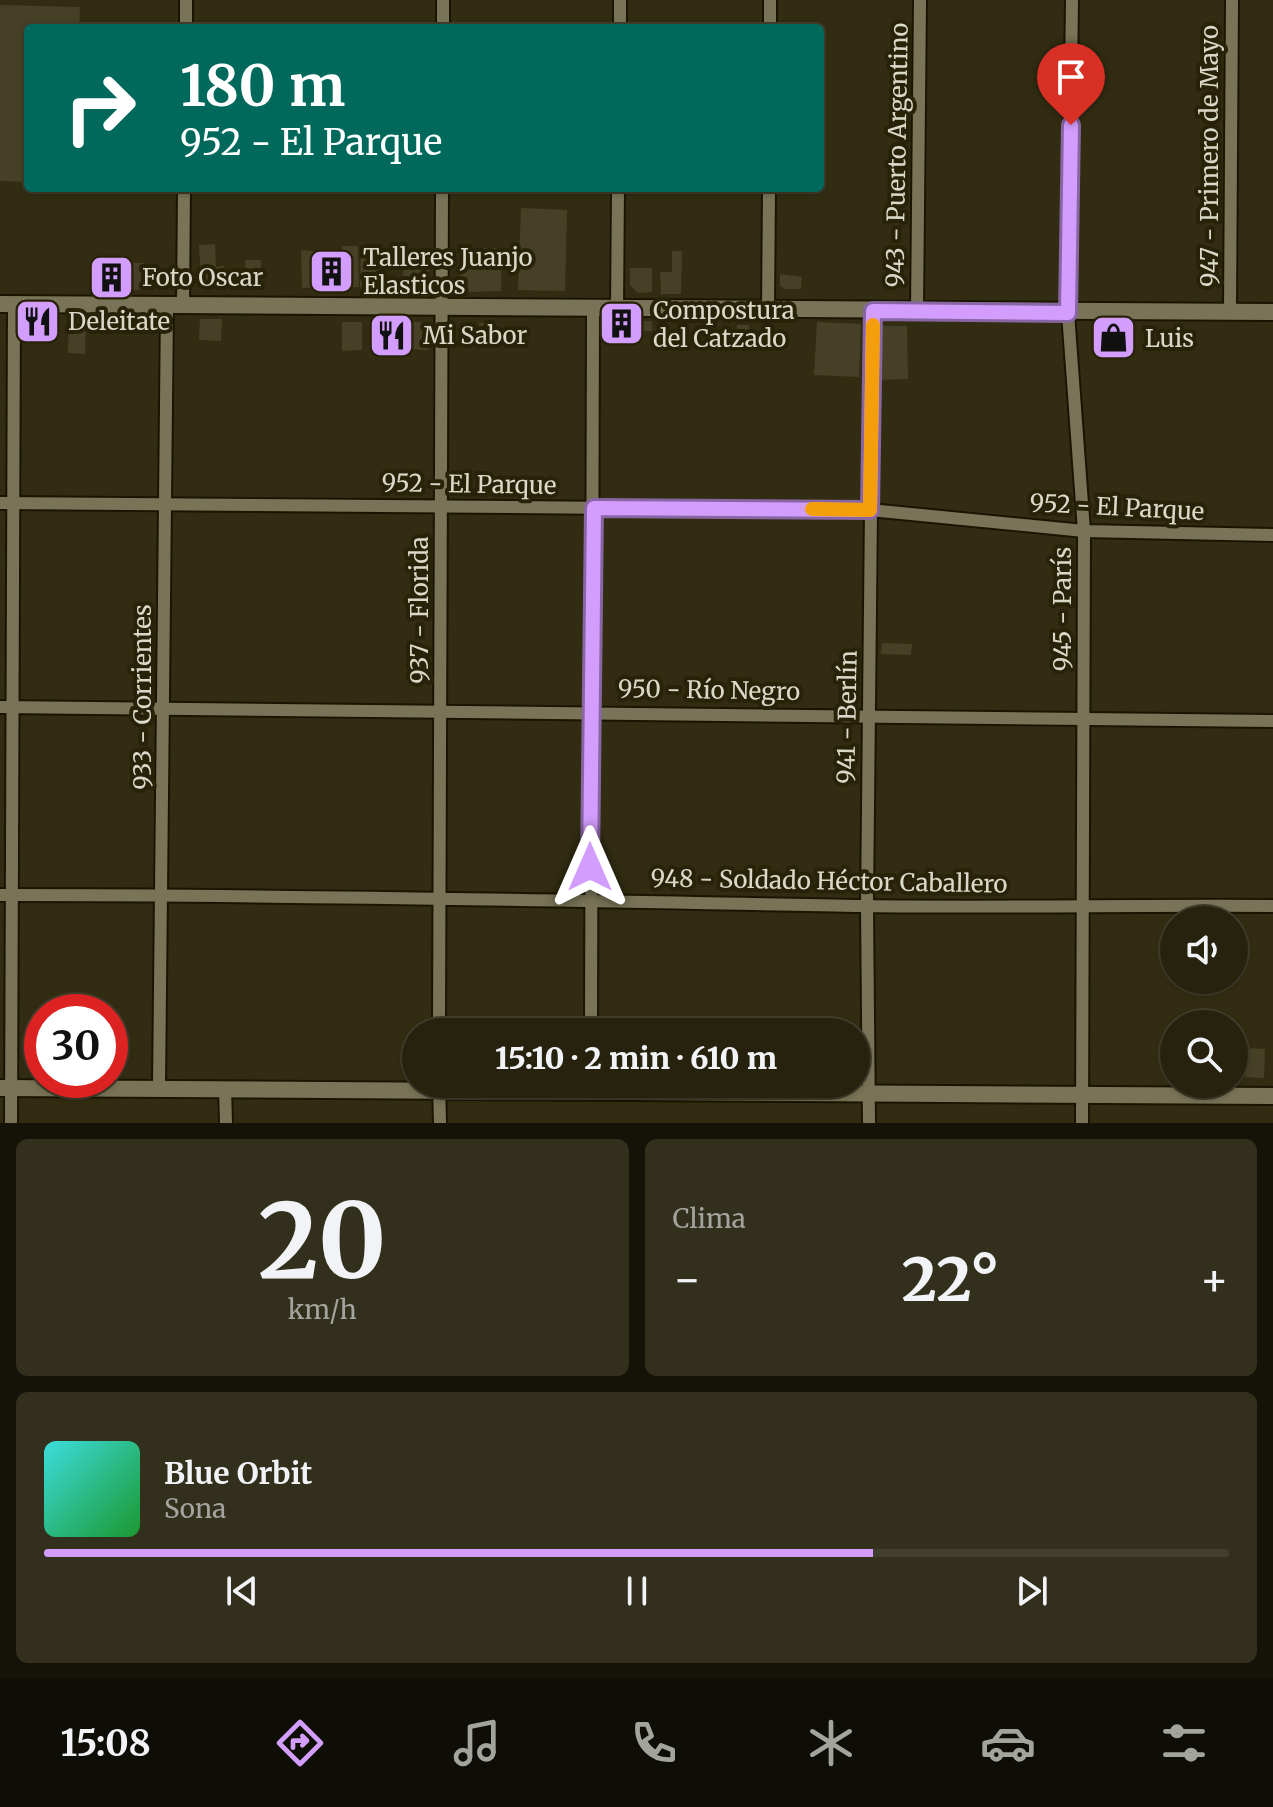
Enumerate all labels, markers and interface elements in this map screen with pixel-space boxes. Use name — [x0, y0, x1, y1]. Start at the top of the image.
street label: 943 - Puerto Argentino — [879, 22, 915, 288]
street label: 947 - Primero de Mayo — [1194, 25, 1225, 287]
pin — [1037, 43, 1105, 125]
text: 180 m — [180, 51, 345, 121]
icon: arrive — [1049, 55, 1093, 99]
icon: right — [48, 56, 152, 160]
text: 952 - El Parque — [180, 120, 442, 165]
place label: Talleres Juanjo Elasticos — [363, 242, 533, 301]
building icon: Talleres Juanjo Elasticos — [308, 247, 356, 295]
building icon: Foto Oscar — [87, 253, 135, 301]
place label: Foto Oscar — [142, 262, 264, 293]
place label: Compostura del Catzado — [653, 295, 795, 354]
restaurant icon: Deleitate — [13, 297, 61, 345]
building icon: Compostura del Catzado — [598, 300, 646, 348]
place label: Deleitate — [68, 306, 170, 337]
restaurant icon: Mi Sabor — [368, 311, 416, 359]
shop icon: Luis — [1090, 314, 1138, 362]
place label: Mi Sabor — [423, 320, 527, 351]
place label: Luis — [1145, 323, 1194, 354]
street label: 952 - El Parque — [381, 467, 557, 501]
street label: 952 - El Parque — [1029, 487, 1205, 527]
street label: 937 - Florida — [404, 536, 435, 684]
street label: 945 - París — [1047, 547, 1078, 671]
street label: 933 - Corrientes — [127, 604, 158, 790]
street label: 941 - Berlín — [830, 650, 864, 784]
street label: 950 - Río Negro — [618, 673, 800, 707]
position arrow — [548, 825, 632, 909]
street label: 948 - Soldado Héctor Caballero — [650, 862, 1008, 900]
map controls — [1160, 906, 1248, 1098]
button: sound — [1160, 906, 1248, 994]
speed limit sign: 30 — [24, 994, 128, 1098]
button: search — [1160, 1010, 1248, 1098]
text: 15:10 · 2 min · 610 m — [495, 1039, 777, 1077]
text: 20 — [258, 1176, 387, 1306]
text: Clima — [673, 1202, 746, 1235]
text: 22° — [902, 1242, 1000, 1317]
text: − — [673, 1252, 702, 1307]
text: + — [1200, 1252, 1229, 1307]
text: km/h — [288, 1293, 357, 1326]
text: Blue Orbit — [164, 1454, 312, 1492]
text: Sona — [164, 1492, 226, 1525]
icon: previous — [220, 1569, 264, 1613]
icon: pause — [615, 1569, 659, 1613]
icon: next — [1010, 1569, 1054, 1613]
icon: directions — [272, 1715, 328, 1771]
icon: music — [449, 1715, 505, 1771]
icon: phone — [626, 1715, 682, 1771]
icon: climate — [803, 1715, 859, 1771]
icon: car — [980, 1715, 1036, 1771]
icon: filters — [1156, 1715, 1212, 1771]
text: 15:08 — [60, 1721, 151, 1766]

